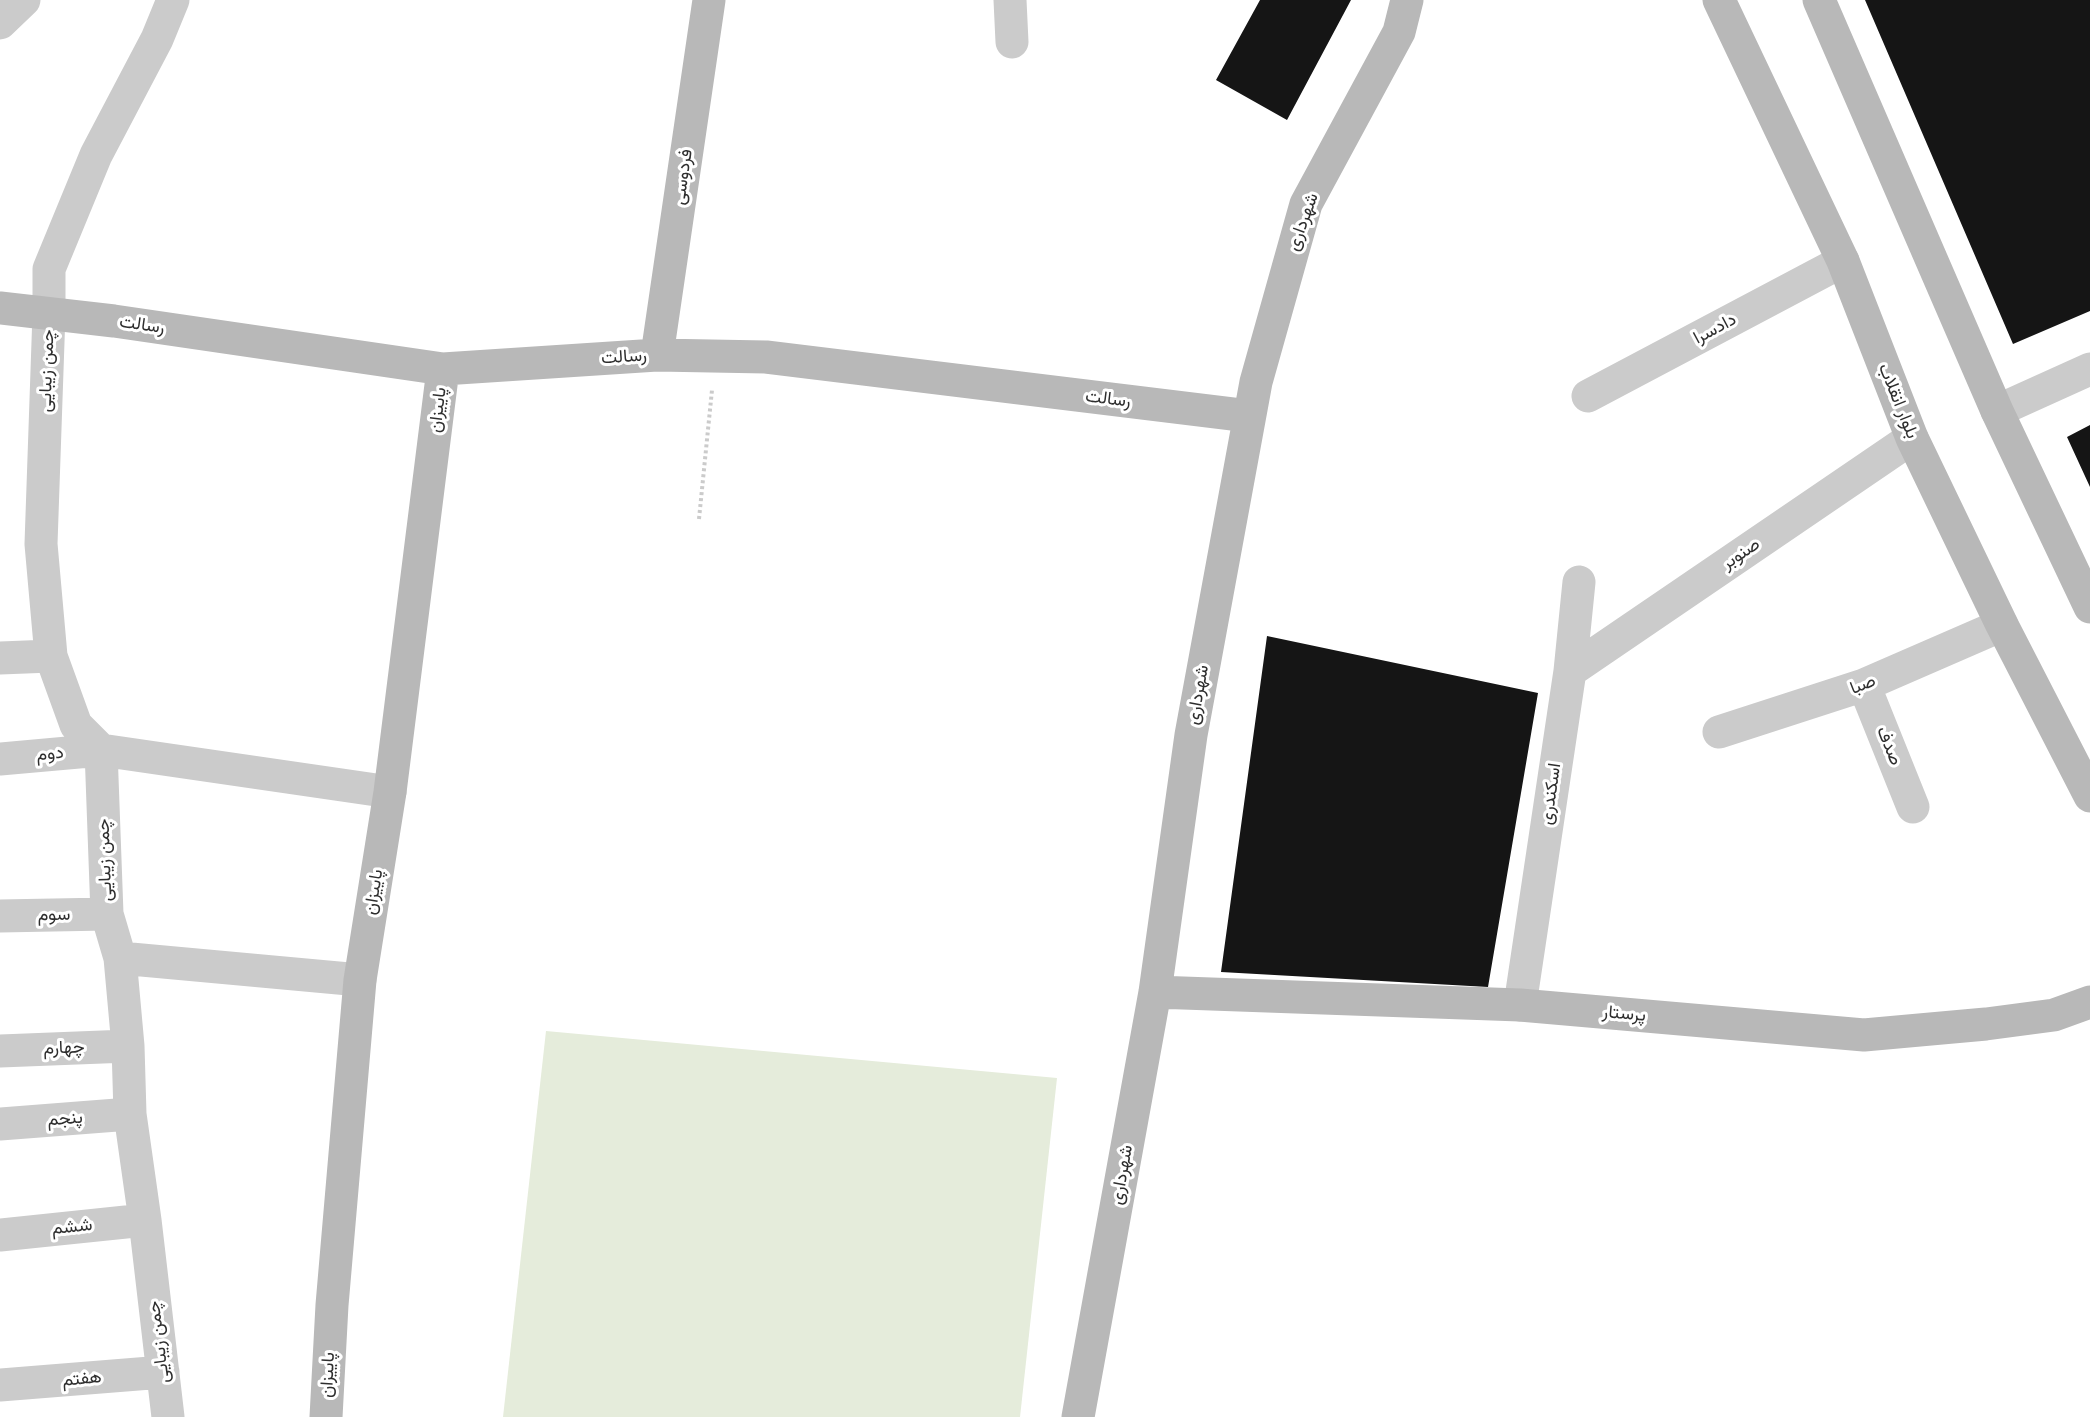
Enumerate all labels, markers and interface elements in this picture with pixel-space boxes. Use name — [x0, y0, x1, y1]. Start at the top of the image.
street label: فردوسی — [668, 148, 698, 206]
street label: شهرداری — [1283, 190, 1323, 254]
street label: دادسرا — [1690, 309, 1740, 349]
street label: رسالت — [118, 311, 166, 339]
street label: چمن زیبایی — [35, 329, 59, 413]
street label: رسالت — [601, 345, 647, 369]
street label: بلوار انقلاب — [1873, 360, 1923, 442]
street label: پاییزان — [424, 386, 452, 434]
street label: رسالت — [1084, 386, 1132, 412]
street label: صنوبر — [1718, 533, 1764, 575]
street label: شهرداری — [1182, 663, 1214, 727]
street label: صبا — [1847, 670, 1879, 700]
street label: صدف — [1871, 723, 1907, 769]
street label: دوم — [35, 742, 65, 766]
street label: اسکندری — [1536, 762, 1566, 826]
street label: چمن زیبایی — [93, 818, 117, 902]
street label: پاییزان — [360, 868, 388, 916]
street label: سوم — [37, 904, 71, 926]
street label: پرستار — [1601, 1001, 1647, 1027]
street label: چهارم — [43, 1036, 85, 1060]
street label: پنجم — [47, 1107, 83, 1131]
street label: شهرداری — [1106, 1143, 1138, 1207]
street label: ششم — [51, 1214, 93, 1240]
street label: چمن زیبایی — [143, 1300, 175, 1384]
street label: پاییزان — [316, 1352, 340, 1398]
street label: هفتم — [61, 1367, 103, 1391]

